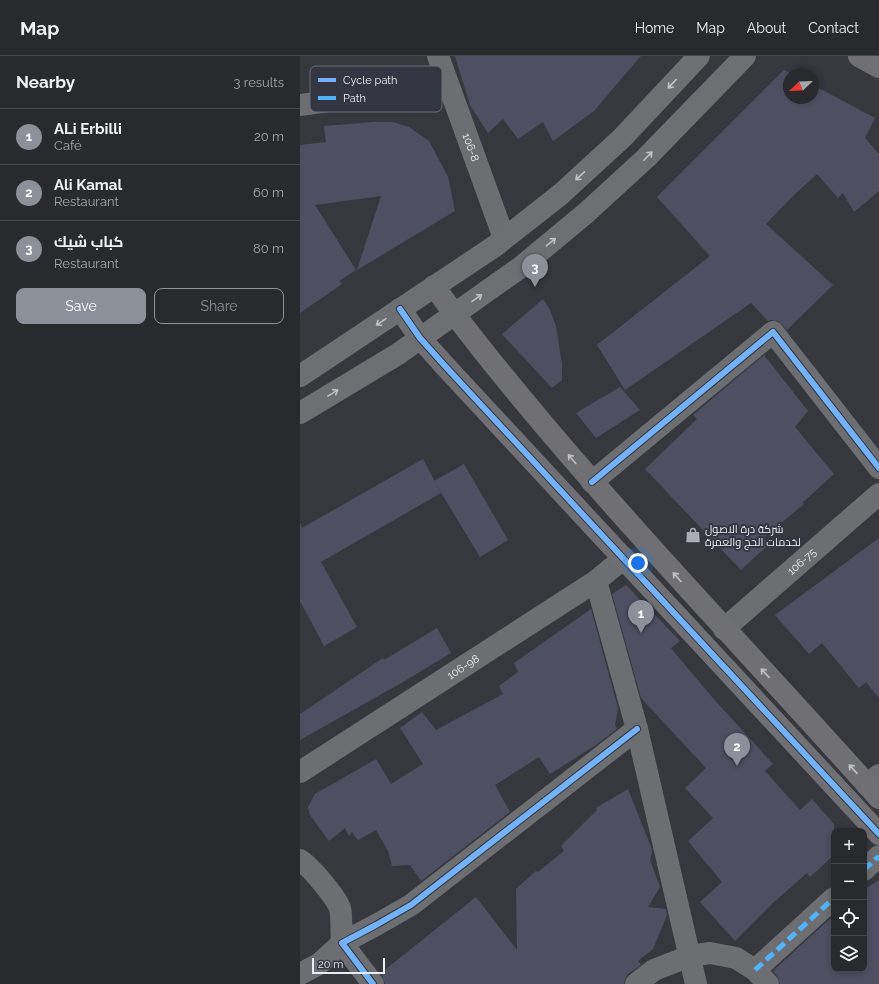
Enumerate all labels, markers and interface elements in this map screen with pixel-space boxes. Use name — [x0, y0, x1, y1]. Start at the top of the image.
text: Map — [20, 17, 59, 39]
text: Home — [635, 20, 674, 36]
text: Map — [696, 20, 725, 36]
text: About — [747, 20, 786, 36]
text: Contact — [808, 20, 859, 36]
legend — [310, 66, 442, 112]
north arrow — [783, 68, 819, 104]
text: Nearby — [16, 72, 75, 92]
text: Cycle path — [343, 74, 397, 87]
text: 3 results — [234, 75, 284, 90]
one-way arrow — [668, 79, 677, 89]
text: Path — [343, 92, 366, 105]
text: ALi Erbilli — [54, 120, 122, 138]
text: 1 — [26, 129, 32, 144]
text: 20 m — [254, 129, 284, 144]
street label: 106-8 — [459, 131, 482, 163]
text: Café — [54, 138, 82, 153]
one-way arrow — [643, 151, 653, 161]
one-way arrow — [575, 171, 585, 181]
text: Ali Kamal — [54, 176, 122, 194]
text: 2 — [25, 185, 33, 200]
text: 60 m — [253, 185, 284, 200]
text: Restaurant — [54, 194, 119, 209]
text: كباب شيك — [54, 233, 123, 251]
one-way arrow — [546, 238, 556, 247]
text: 3 — [25, 241, 33, 256]
text: 80 m — [253, 241, 284, 256]
pin: 3 — [522, 254, 548, 287]
text: Restaurant — [54, 256, 119, 271]
button: Save — [16, 288, 146, 324]
button: Share — [154, 288, 284, 324]
one-way arrow — [471, 294, 482, 302]
one-way arrow — [376, 318, 387, 326]
one-way arrow — [327, 388, 339, 396]
one-way arrow — [568, 453, 577, 464]
place label: شركة درة الاصول لخدمات الحج والعمرة — [705, 523, 801, 550]
shop icon: شركة درة الاصول لخدمات الحج والعمرة — [684, 526, 702, 544]
street label: 106-75 — [785, 546, 819, 578]
your location — [628, 553, 648, 573]
one-way arrow — [673, 572, 682, 582]
pin: 1 — [628, 600, 654, 633]
street label: 106-98 — [445, 652, 482, 682]
one-way arrow — [760, 668, 769, 678]
pin: 2 — [724, 733, 750, 766]
one-way arrow — [848, 764, 858, 774]
map controls — [831, 828, 867, 972]
button: + — [831, 828, 867, 864]
button: − — [831, 864, 867, 900]
button: locate — [831, 900, 867, 936]
button: layers — [831, 936, 867, 972]
scale bar — [312, 956, 385, 975]
text: 20 m — [318, 958, 343, 971]

